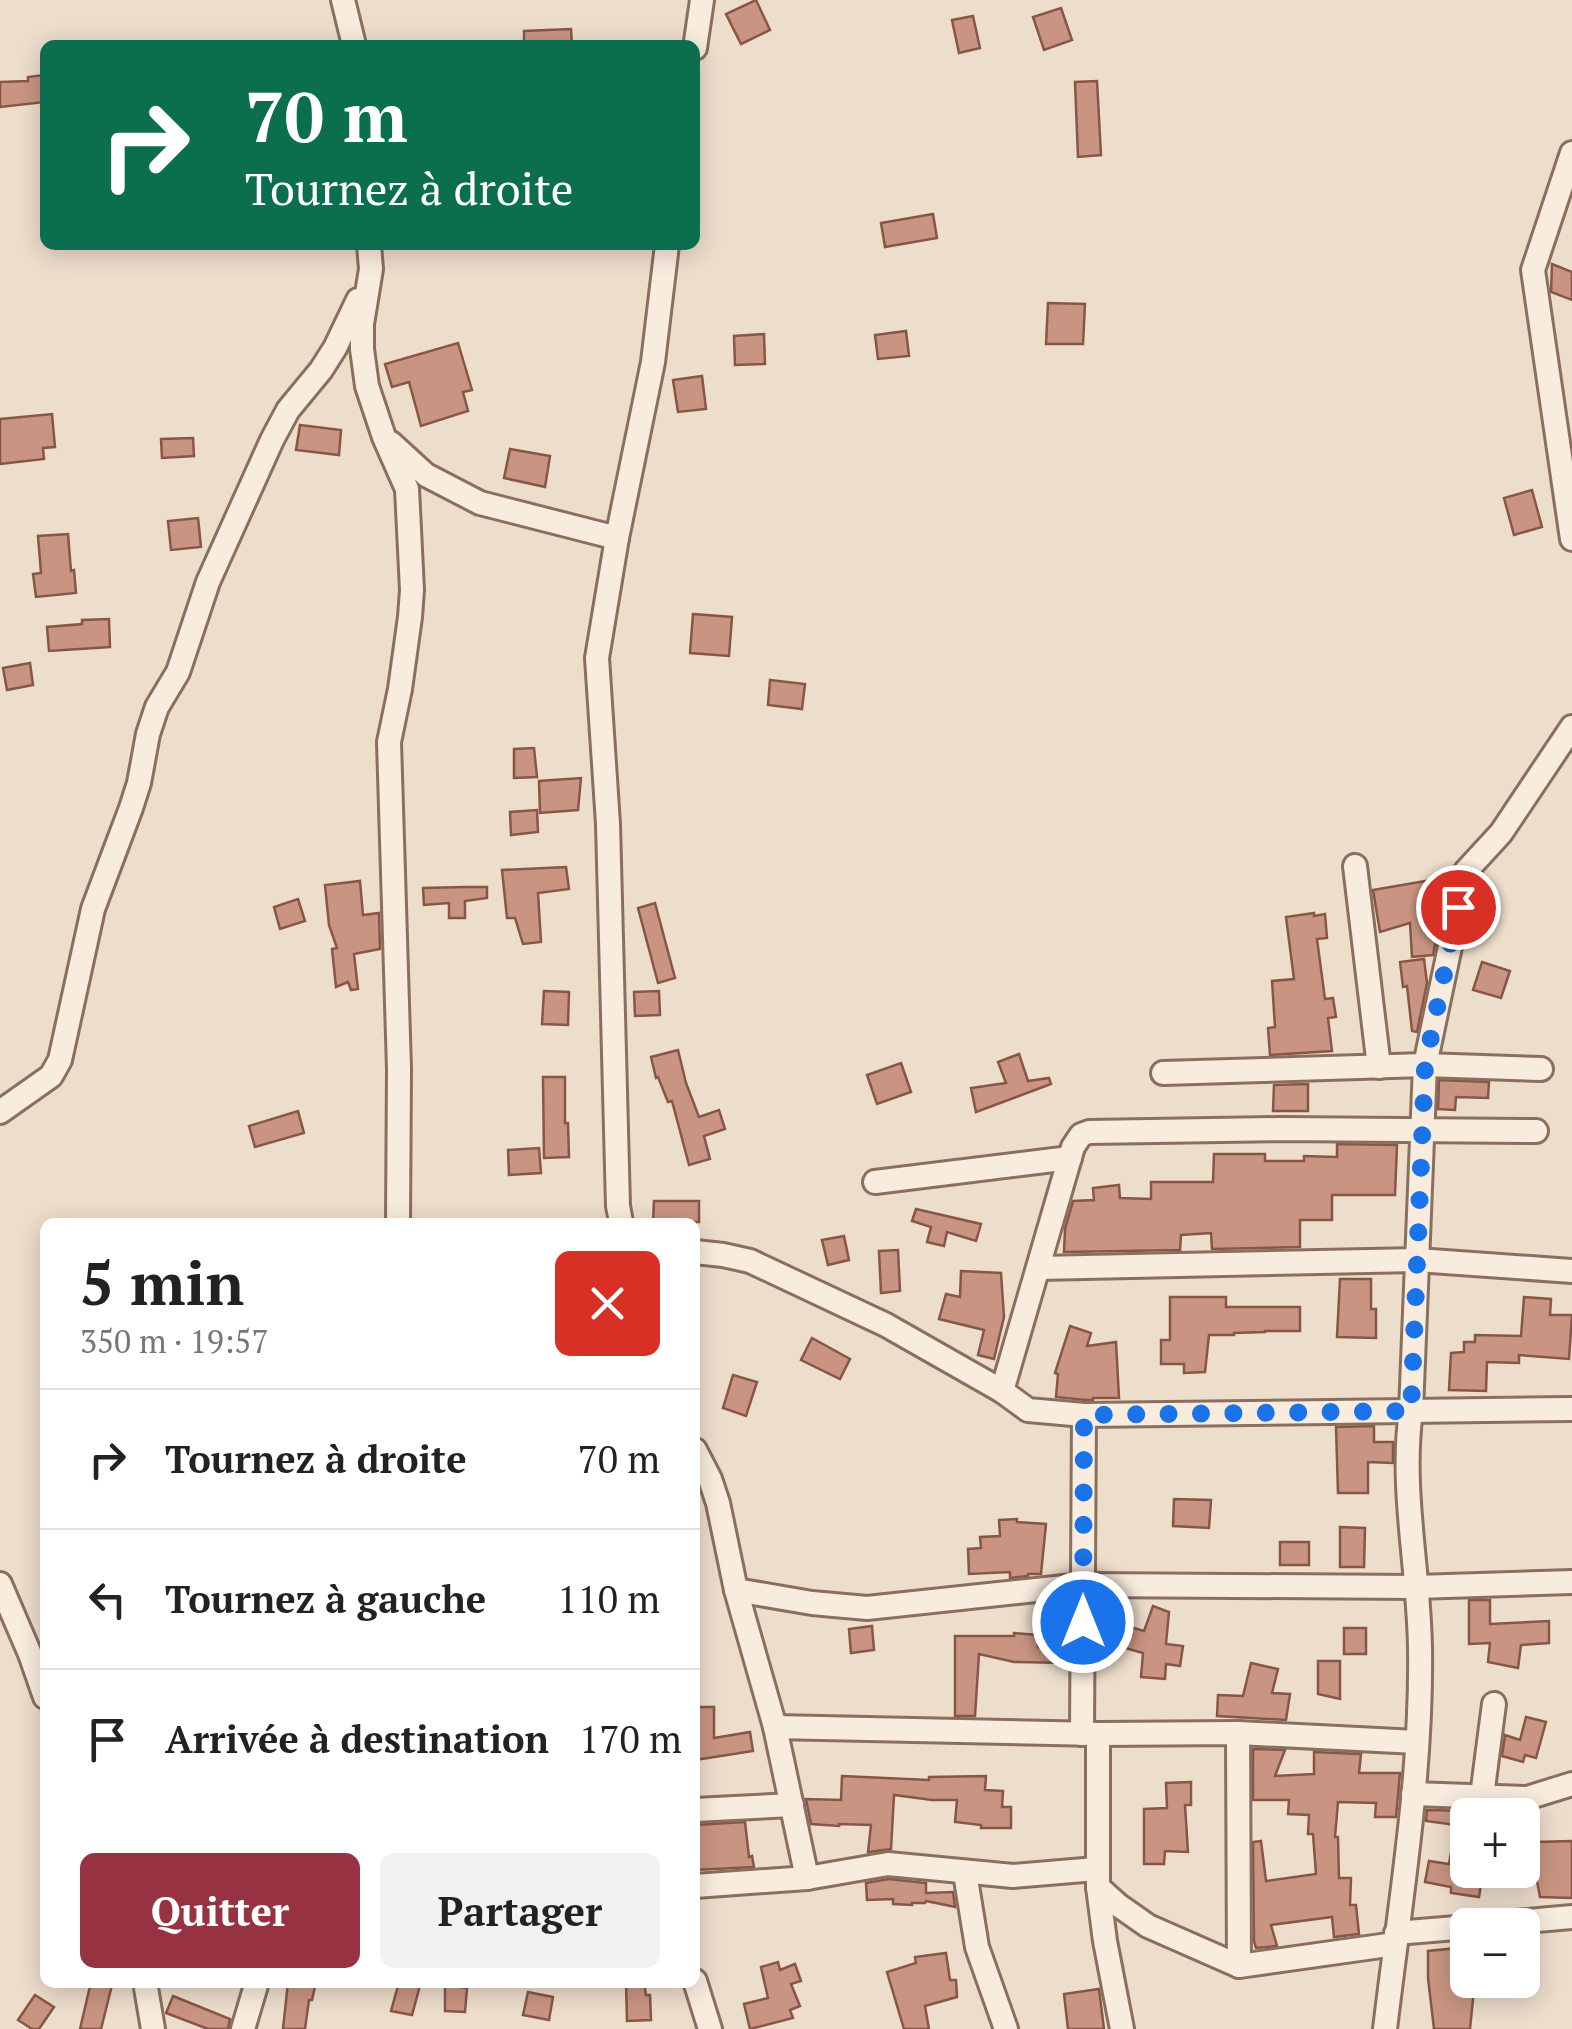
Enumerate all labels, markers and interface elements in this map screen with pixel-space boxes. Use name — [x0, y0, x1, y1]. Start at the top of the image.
text: 70 m — [245, 69, 408, 162]
icon: right — [80, 80, 210, 210]
text: Tournez à droite — [245, 158, 573, 218]
pin — [1416, 865, 1501, 950]
icon: arrive — [1431, 880, 1486, 935]
text: 5 min — [80, 1243, 244, 1322]
button: close — [555, 1251, 660, 1356]
text: 350 m · 19:57 — [80, 1320, 268, 1362]
icon: right — [80, 1432, 135, 1487]
text: Tournez à droite — [165, 1434, 467, 1484]
text: 70 m — [577, 1434, 660, 1484]
position arrow — [1031, 1570, 1135, 1674]
icon: left — [80, 1572, 135, 1627]
text: Tournez à gauche — [165, 1574, 486, 1624]
text: 110 m — [557, 1574, 660, 1624]
icon: arrive — [80, 1712, 135, 1767]
text: Arrivée à destination — [165, 1714, 549, 1764]
text: 170 m — [579, 1714, 682, 1764]
map controls — [1450, 1798, 1540, 1998]
button: + — [1450, 1798, 1540, 1888]
button: Quitter — [80, 1853, 360, 1968]
button: Partager — [380, 1853, 660, 1968]
button: − — [1450, 1908, 1540, 1998]

